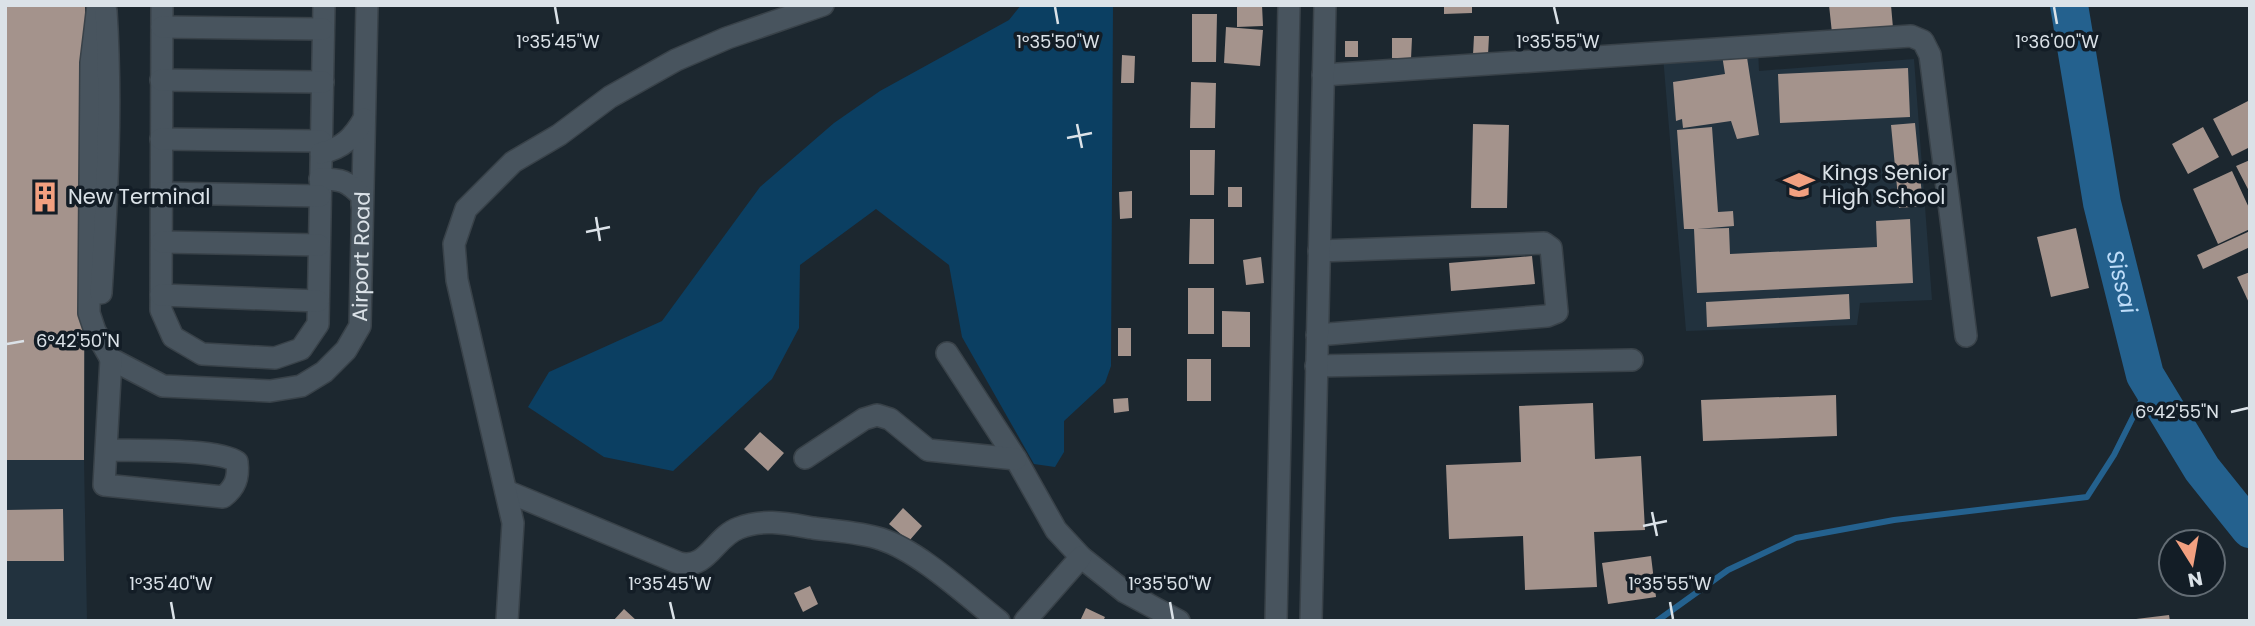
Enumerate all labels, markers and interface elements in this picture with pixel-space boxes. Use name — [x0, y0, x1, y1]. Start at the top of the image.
text: 1°35'45"W — [516, 29, 600, 54]
text: 1°35'50"W — [1016, 29, 1100, 54]
text: 1°35'55"W — [1516, 29, 1600, 54]
text: 1°36'00"W — [2015, 29, 2099, 54]
place label: Kings Senior High School — [1822, 158, 1949, 211]
school or university icon: Kings Senior High School — [1782, 168, 1816, 202]
building icon: New Terminal — [28, 180, 62, 214]
place label: New Terminal — [68, 182, 210, 211]
street label: Airport Road — [345, 191, 377, 322]
water label: Sissai — [2098, 247, 2145, 317]
text: 6°42'50"N — [36, 328, 120, 353]
text: 6°42'55"N — [2135, 399, 2219, 424]
north arrow — [2157, 528, 2227, 598]
text: N — [2186, 565, 2205, 594]
text: 1°35'40"W — [129, 571, 213, 596]
text: 1°35'45"W — [628, 571, 712, 596]
text: 1°35'50"W — [1128, 571, 1212, 596]
text: 1°35'55"W — [1628, 571, 1712, 596]

